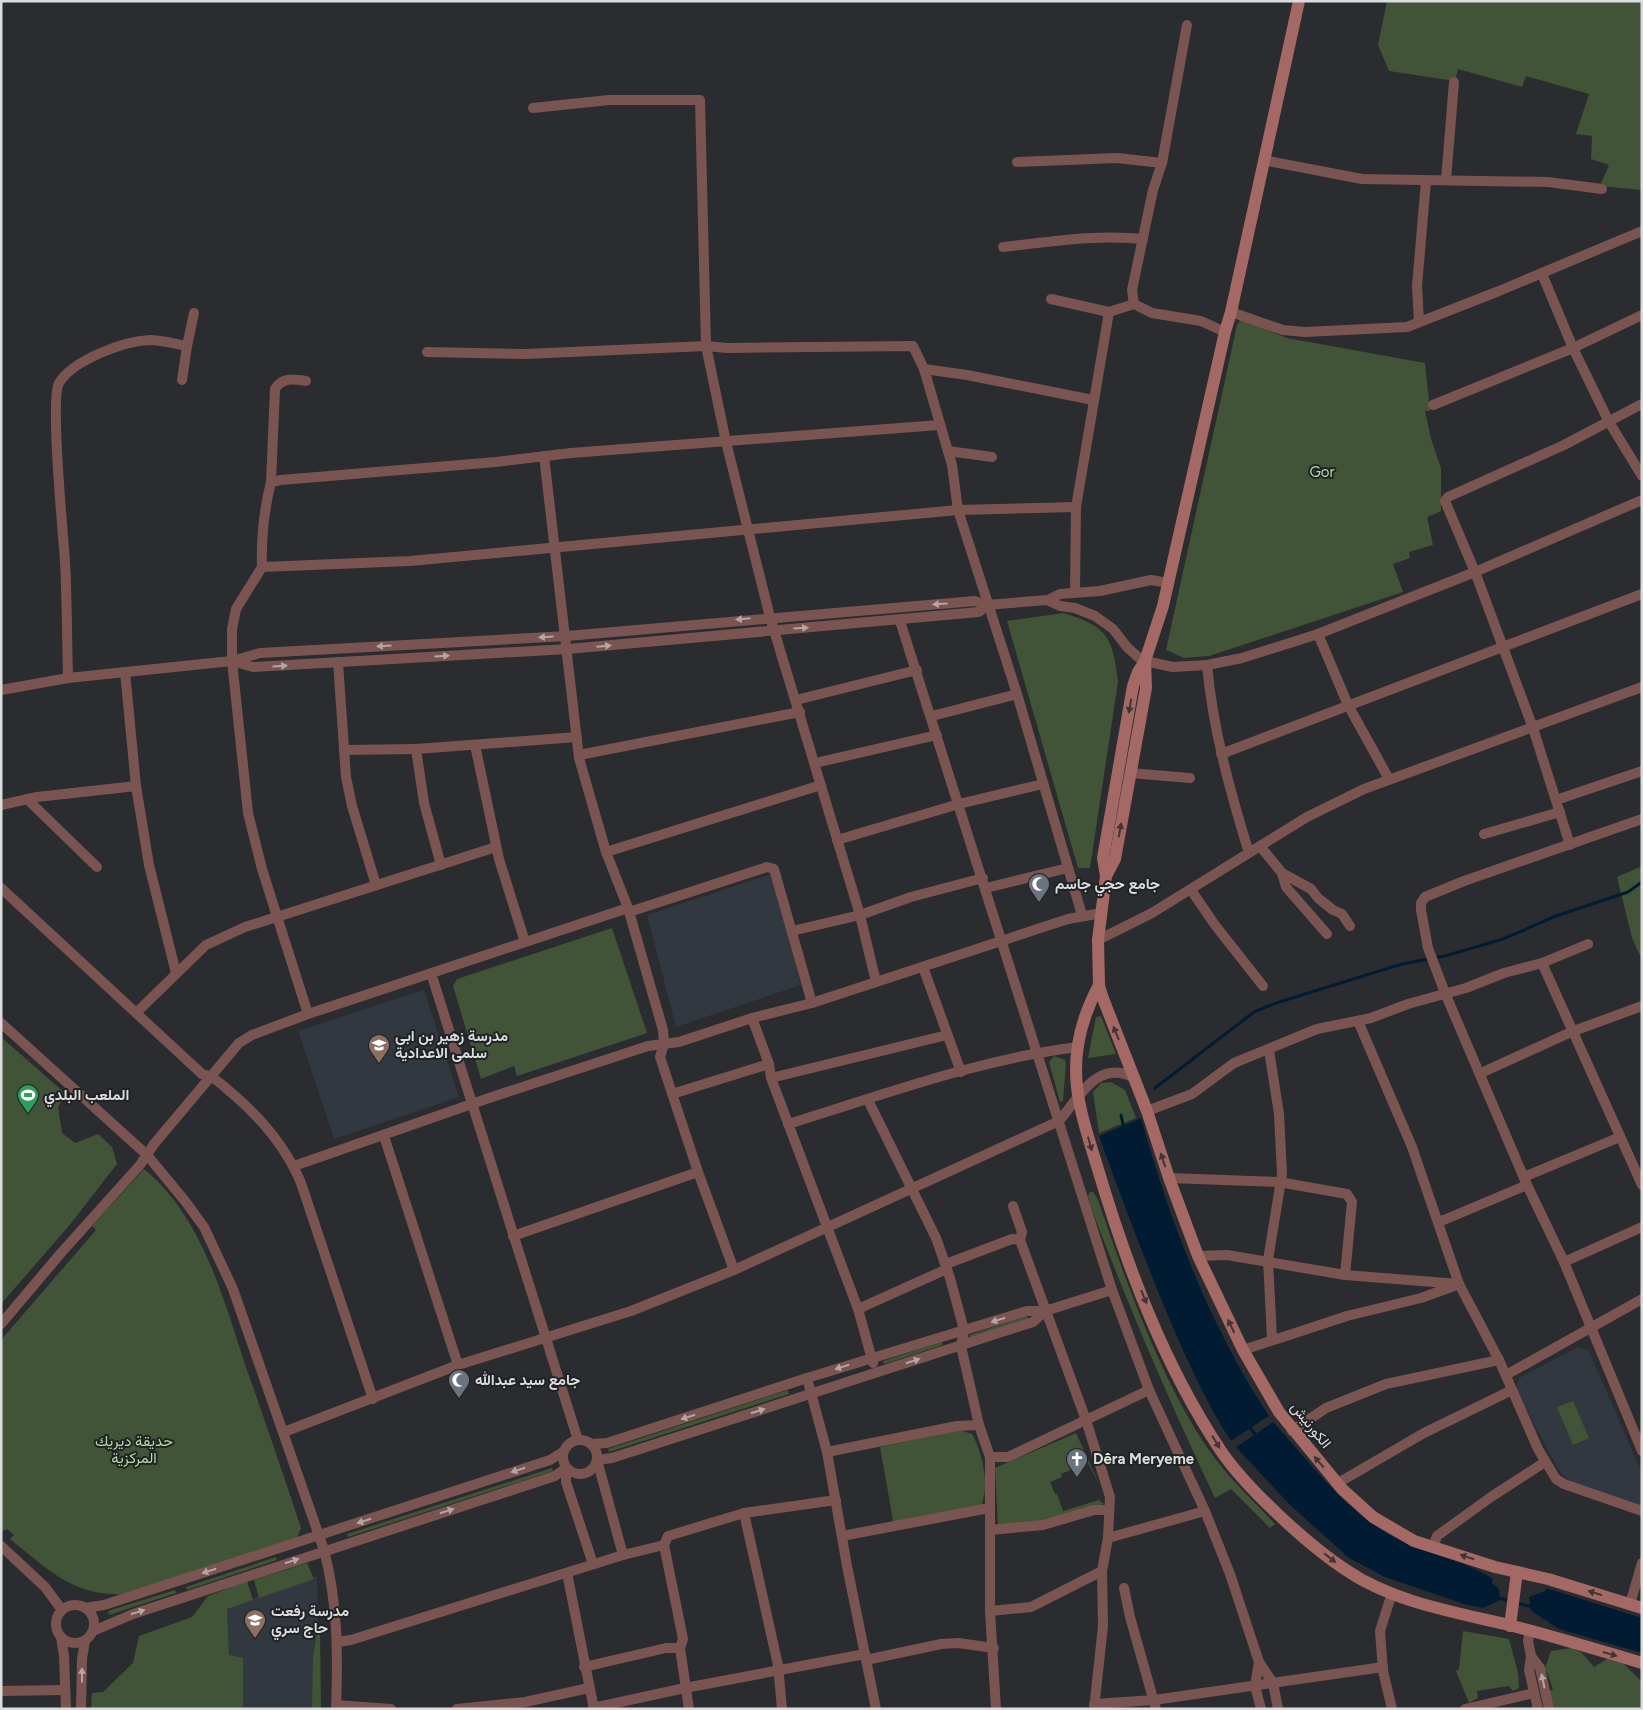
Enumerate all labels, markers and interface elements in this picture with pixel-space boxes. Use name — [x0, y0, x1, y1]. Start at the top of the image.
park label: Gor — [1309, 463, 1335, 481]
one-way arrow — [931, 600, 947, 608]
one-way arrow — [734, 616, 750, 624]
one-way arrow — [793, 624, 809, 632]
one-way arrow — [538, 634, 554, 642]
one-way arrow — [376, 642, 392, 650]
one-way arrow — [596, 642, 612, 650]
one-way arrow — [434, 651, 450, 659]
one-way arrow — [272, 661, 288, 669]
one-way arrow — [1125, 698, 1133, 714]
one-way arrow — [1117, 821, 1125, 837]
mosque icon: جامع حجي جاسم — [1027, 872, 1051, 903]
place label: جامع حجي جاسم — [1055, 875, 1160, 897]
one-way arrow — [1112, 1025, 1120, 1040]
place label: مدرسة زهير بن ابي سلمى الاعدادية — [395, 1027, 508, 1062]
school or university icon: مدرسة زهير بن ابي سلمى الاعدادية — [367, 1033, 391, 1064]
sports icon: الملعب البلدي — [16, 1083, 40, 1114]
place label: الملعب البلدي — [44, 1086, 129, 1108]
one-way arrow — [1087, 1136, 1095, 1151]
one-way arrow — [1159, 1152, 1167, 1167]
one-way arrow — [1140, 1290, 1148, 1305]
one-way arrow — [990, 1316, 1005, 1324]
one-way arrow — [1227, 1319, 1236, 1334]
one-way arrow — [906, 1356, 921, 1364]
one-way arrow — [835, 1364, 850, 1371]
mosque icon: جامع سيد عبدالله — [447, 1368, 471, 1399]
place label: جامع سيد عبدالله — [475, 1371, 580, 1390]
street label: الكورنيش — [1286, 1398, 1335, 1452]
one-way arrow — [751, 1406, 766, 1414]
one-way arrow — [680, 1413, 695, 1421]
park label: حديقة ديريك المركزية — [95, 1432, 173, 1467]
one-way arrow — [1211, 1436, 1221, 1449]
church icon: Dêra Meryeme — [1065, 1447, 1089, 1478]
place label: Dêra Meryeme — [1093, 1450, 1195, 1468]
one-way arrow — [1314, 1456, 1325, 1469]
one-way arrow — [510, 1466, 525, 1474]
one-way arrow — [440, 1507, 455, 1515]
one-way arrow — [356, 1518, 371, 1525]
one-way arrow — [1323, 1552, 1336, 1563]
one-way arrow — [1460, 1553, 1475, 1561]
one-way arrow — [285, 1557, 300, 1564]
one-way arrow — [201, 1567, 216, 1575]
one-way arrow — [1588, 1589, 1603, 1597]
place label: مدرسة رفعت حاج سري — [271, 1602, 349, 1641]
one-way arrow — [131, 1608, 146, 1616]
school or university icon: مدرسة رفعت حاج سري — [243, 1608, 267, 1639]
one-way arrow — [1603, 1650, 1618, 1658]
one-way arrow — [78, 1666, 86, 1682]
one-way arrow — [1538, 1673, 1546, 1689]

